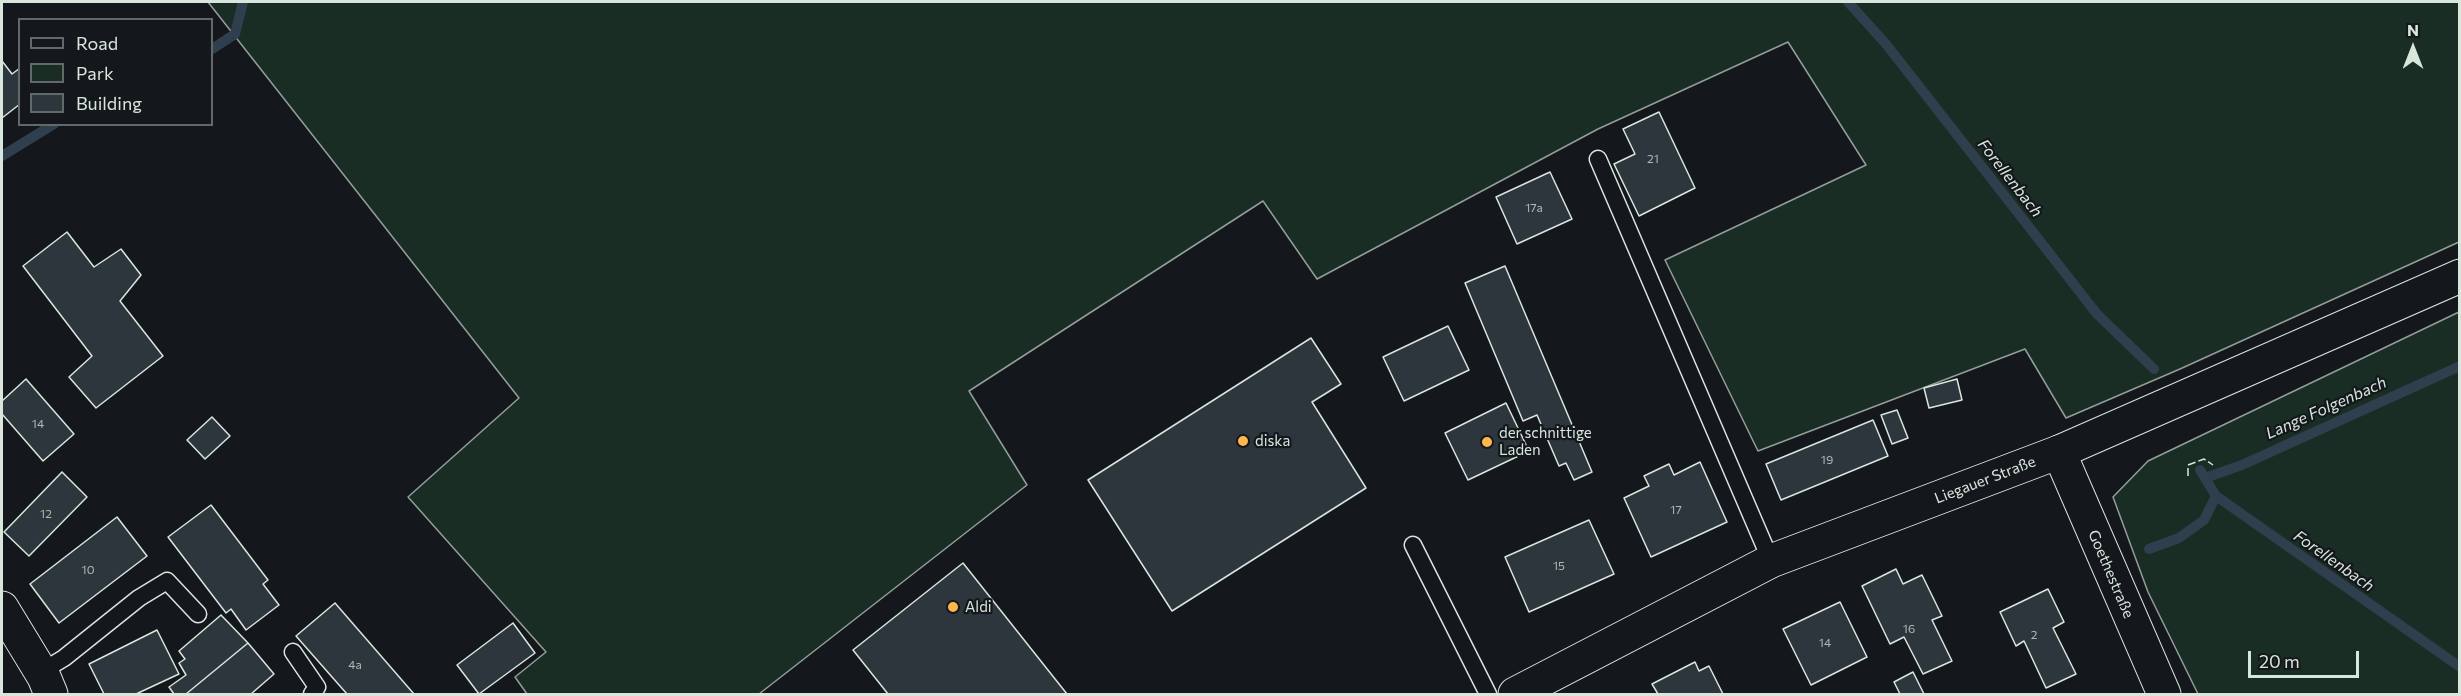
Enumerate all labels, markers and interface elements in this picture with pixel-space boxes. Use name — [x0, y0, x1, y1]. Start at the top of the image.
legend — [18, 18, 213, 126]
north arrow — [2383, 18, 2443, 78]
text: N — [2407, 20, 2419, 39]
text: Road — [76, 32, 118, 54]
text: Park — [76, 62, 114, 84]
text: Building — [76, 92, 142, 114]
water label: Forellenbach — [1974, 135, 2046, 221]
house number: 21 — [1647, 152, 1659, 166]
house number: 17a — [1525, 201, 1543, 215]
water label: Lange Folgenbach — [2263, 373, 2389, 443]
house number: 14 — [32, 417, 44, 431]
place label: der schnittige Laden — [1499, 424, 1592, 459]
place label: diska — [1255, 432, 1290, 450]
marker: diska — [1236, 434, 1250, 448]
marker: der schnittige Laden — [1480, 435, 1494, 449]
street label: Liegauer Straße — [1932, 452, 2038, 508]
house number: 19 — [1821, 453, 1833, 467]
house number: 17 — [1670, 503, 1682, 517]
house number: 12 — [40, 507, 52, 521]
water label: Forellenbach — [2290, 526, 2378, 596]
street label: Goethestraße — [2084, 527, 2138, 621]
house number: 15 — [1553, 559, 1565, 573]
house number: 10 — [82, 563, 94, 577]
place label: Aldi — [965, 598, 992, 616]
marker: Aldi — [946, 600, 960, 614]
house number: 16 — [1903, 622, 1915, 636]
house number: 2 — [2031, 628, 2037, 642]
house number: 14 — [1819, 636, 1831, 650]
scale bar — [2251, 639, 2362, 677]
text: 20 m — [2259, 650, 2300, 672]
house number: 4a — [348, 658, 362, 672]

